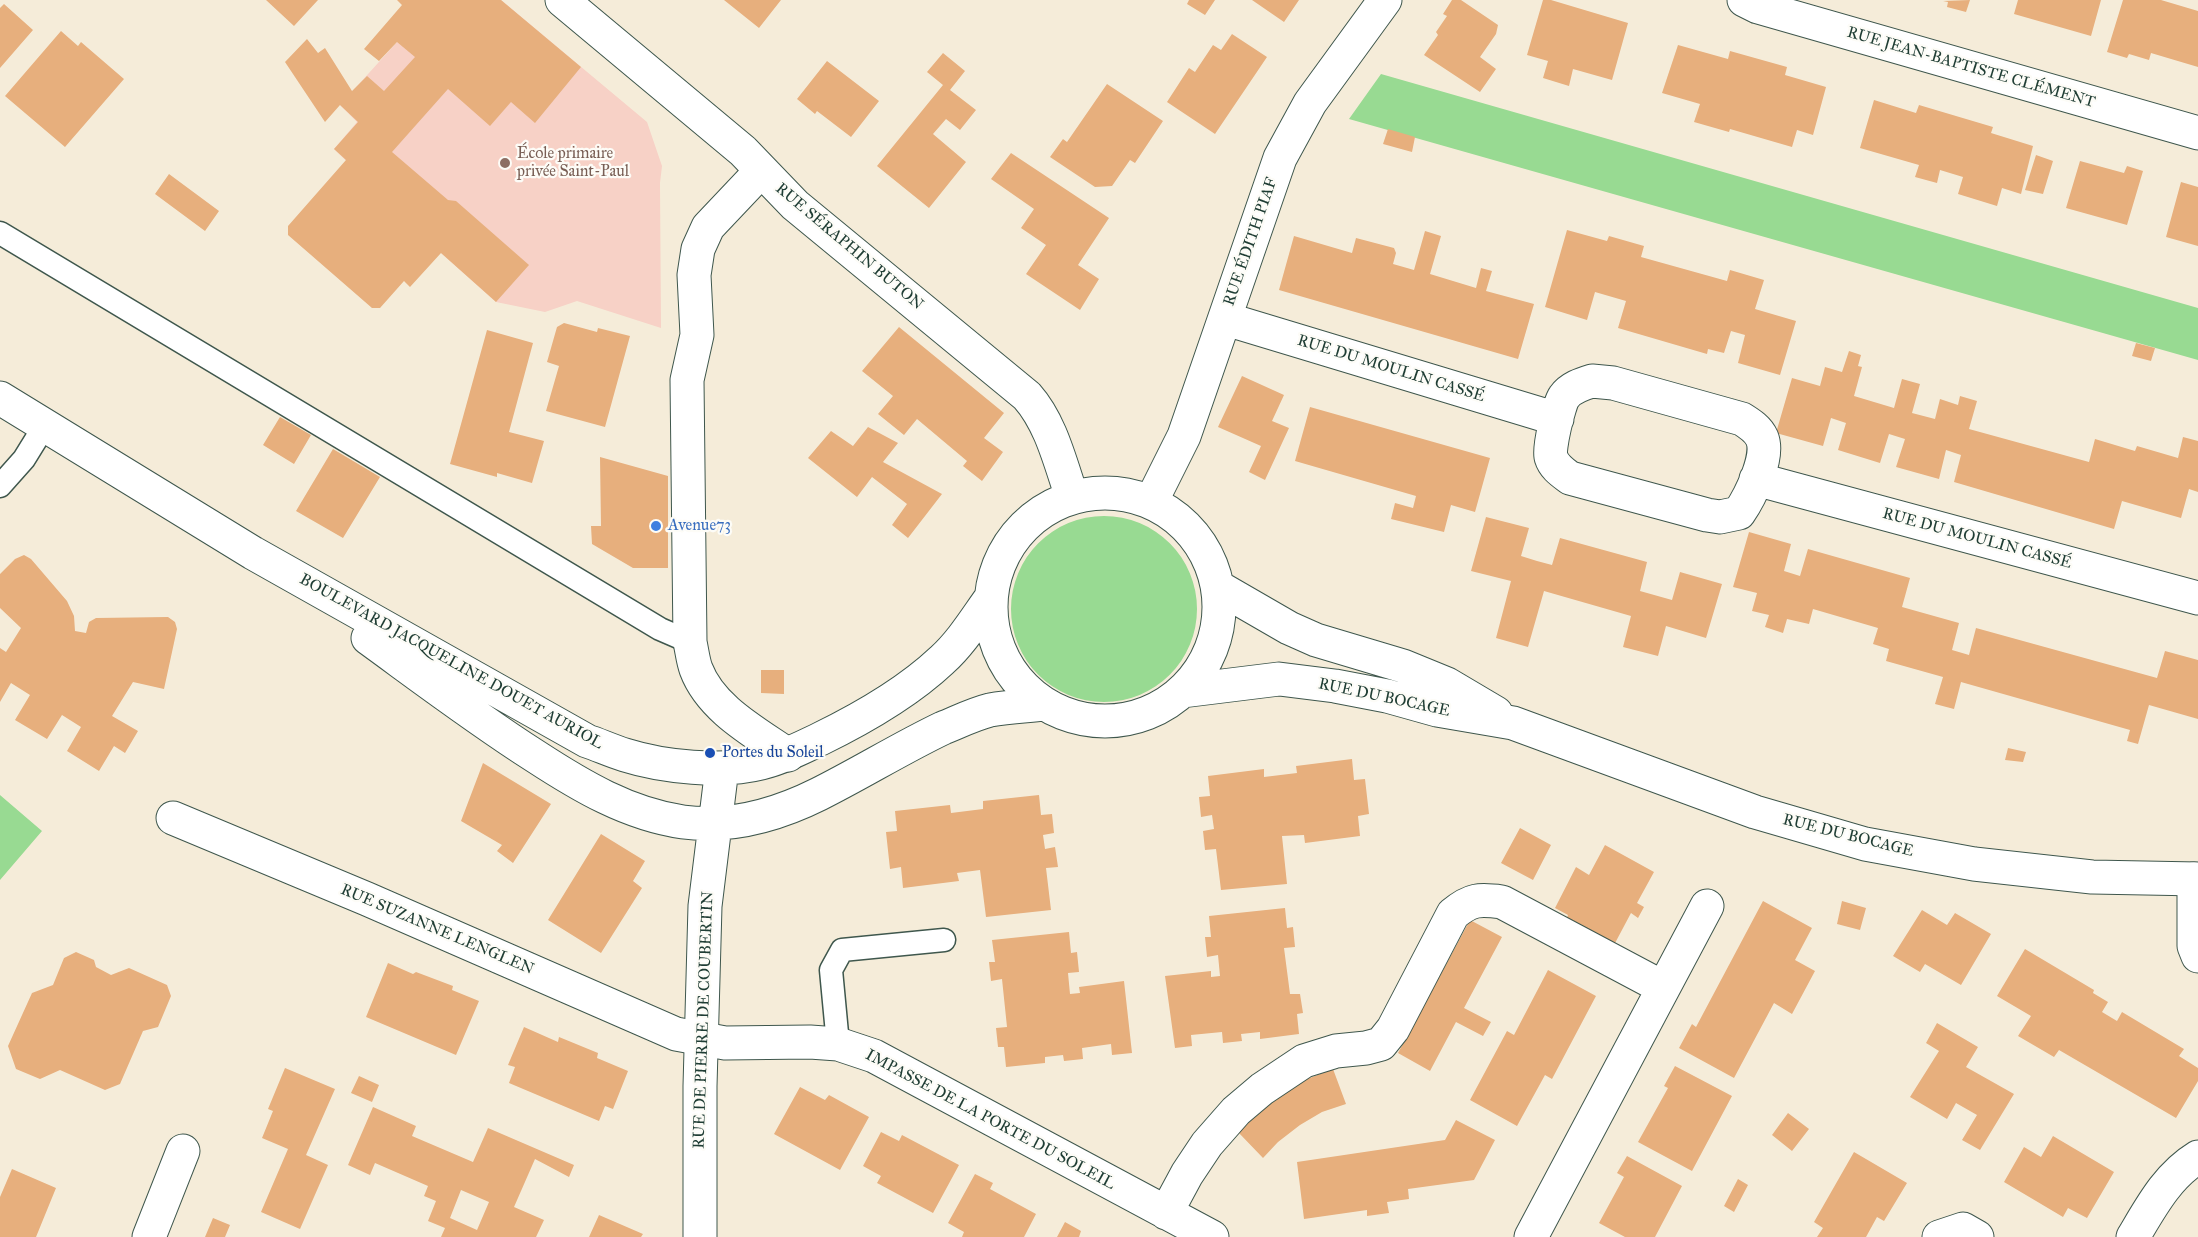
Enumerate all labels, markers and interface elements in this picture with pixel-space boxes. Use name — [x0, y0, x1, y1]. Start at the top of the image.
street label: RUE JEAN-BAPTISTE CLÉMENT — [1845, 23, 2097, 113]
place label: École primaire privée Saint-Paul — [517, 144, 629, 182]
marker: École primaire privée Saint-Paul — [498, 156, 512, 170]
street label: RUE ÉDITH PIAF — [1220, 175, 1282, 309]
street label: RUE SÉRAPHIN BUTON — [771, 179, 927, 315]
street label: RUE DU MOULIN CASSÉ — [1295, 331, 1487, 407]
street label: RUE DU MOULIN CASSÉ — [1880, 504, 2074, 574]
place label: Avenue73 — [668, 516, 731, 536]
marker: Avenue73 — [649, 519, 663, 533]
street label: BOULEVARD JACQUELINE DOUET AURIOL — [296, 570, 606, 754]
street label: RUE DU BOCAGE — [1316, 675, 1452, 721]
place label: Portes du Soleil — [722, 743, 824, 763]
marker: Portes du Soleil — [703, 746, 717, 760]
street label: RUE DU BOCAGE — [1781, 810, 1915, 862]
street label: RUE SUZANNE LENGLEN — [337, 881, 537, 979]
street label: RUE DE PIERRE DE COUBERTIN — [690, 891, 718, 1149]
street label: IMPASSE DE LA PORTE DU SOLEIL — [862, 1046, 1118, 1194]

